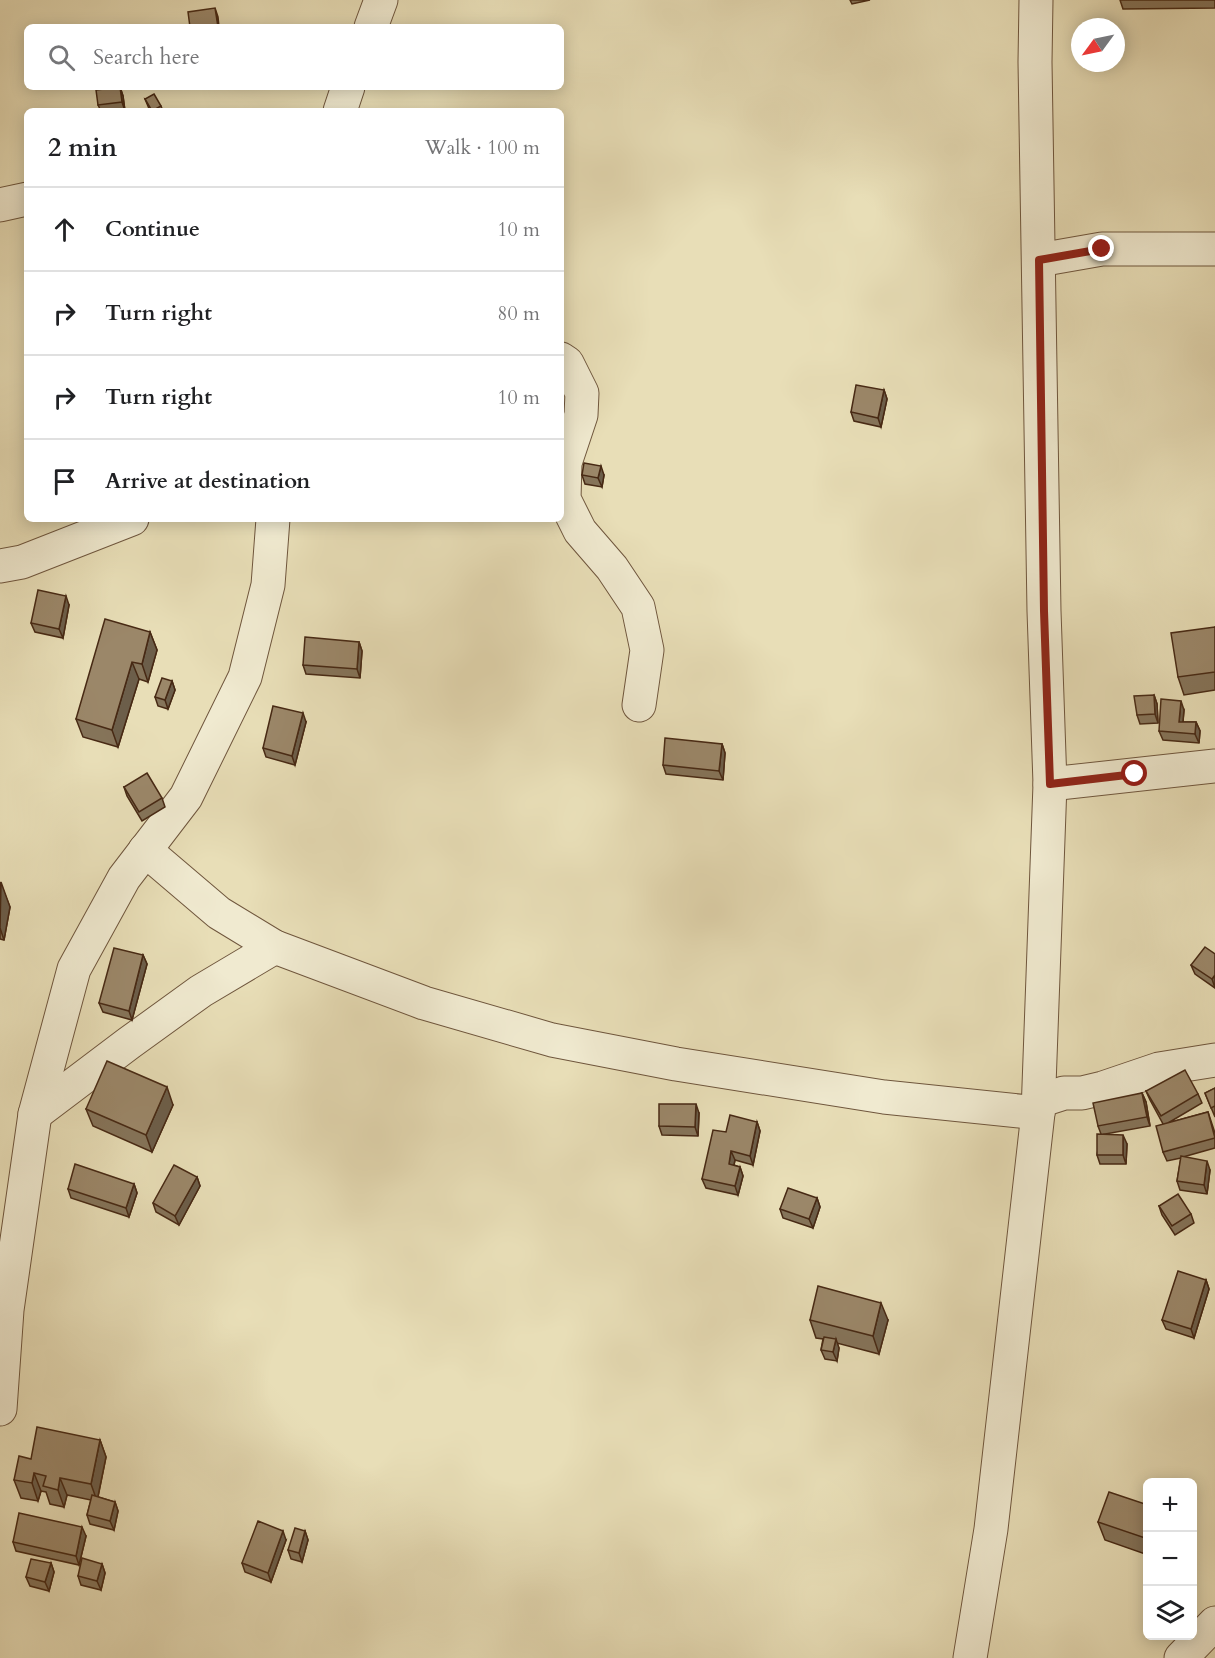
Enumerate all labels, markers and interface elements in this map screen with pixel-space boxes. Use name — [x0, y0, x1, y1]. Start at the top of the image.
north arrow — [1071, 18, 1125, 72]
search box — [24, 24, 564, 90]
icon: search — [45, 41, 78, 74]
text: Search here — [93, 42, 200, 72]
text: 2 min — [48, 130, 117, 165]
text: Walk · 100 m — [425, 134, 540, 161]
icon: ahead — [48, 213, 81, 246]
text: Continue — [105, 214, 200, 244]
text: 10 m — [497, 216, 540, 243]
route end — [1088, 235, 1114, 261]
icon: right — [48, 297, 81, 330]
text: Turn right — [105, 298, 212, 328]
text: 80 m — [497, 300, 540, 327]
icon: right — [48, 381, 81, 414]
text: Turn right — [105, 382, 212, 412]
text: 10 m — [497, 384, 540, 411]
icon: arrive — [48, 465, 81, 498]
text: Arrive at destination — [105, 466, 310, 496]
route start — [1121, 760, 1147, 786]
map controls — [1143, 1478, 1197, 1640]
button: + — [1143, 1478, 1197, 1532]
button: − — [1143, 1532, 1197, 1586]
button: layers — [1143, 1586, 1197, 1640]

